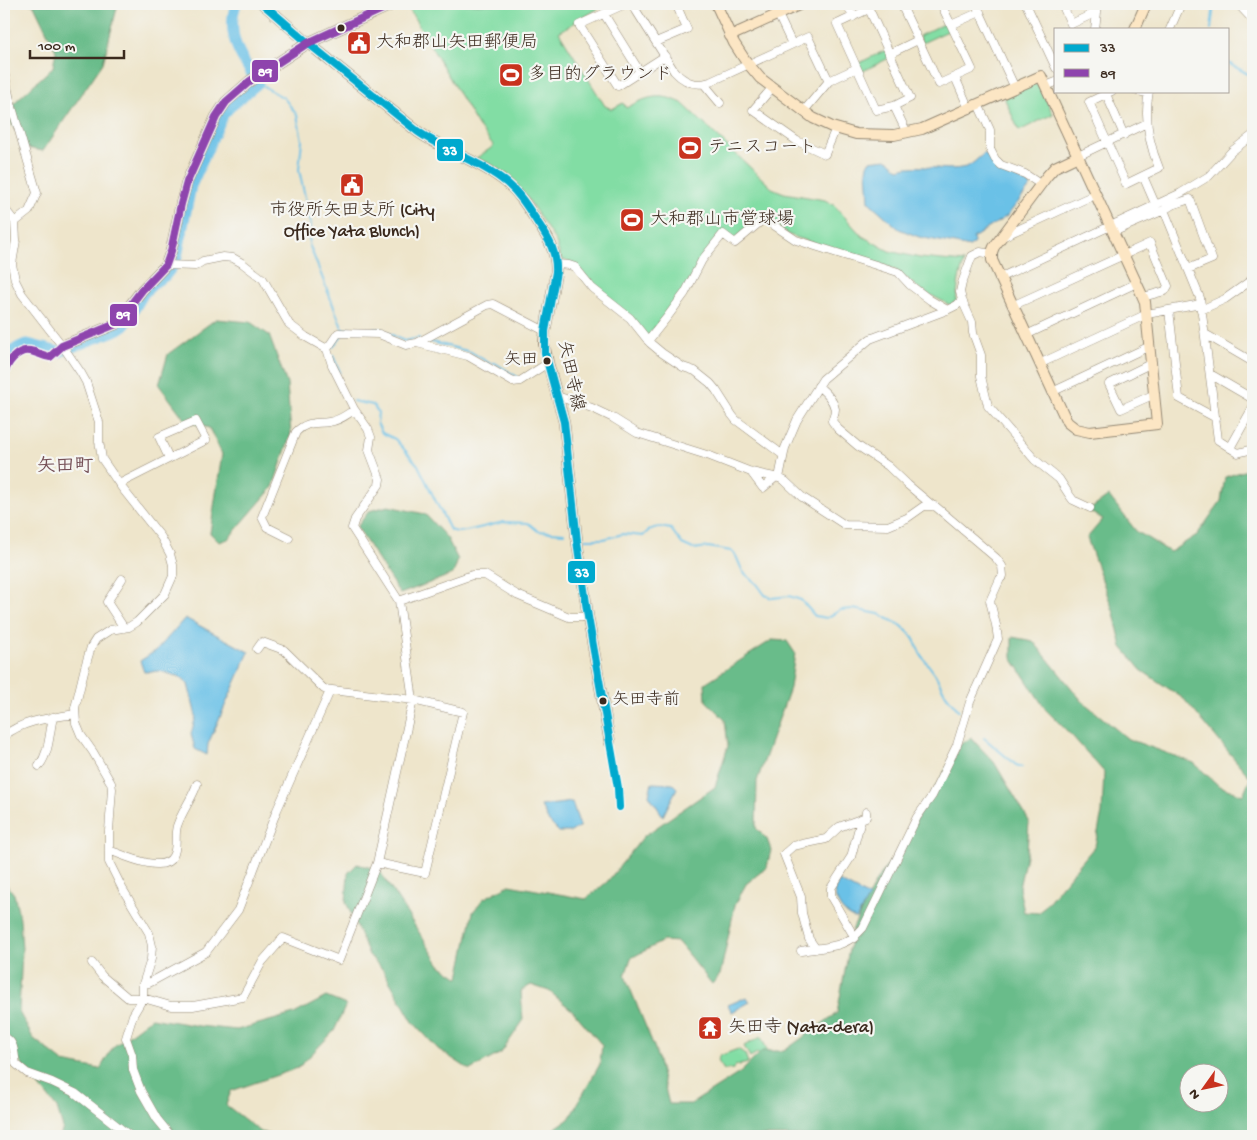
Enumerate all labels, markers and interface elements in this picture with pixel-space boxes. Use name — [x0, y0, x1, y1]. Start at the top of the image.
unlabelled marker — [336, 23, 346, 33]
scale bar — [30, 28, 124, 60]
legend — [1054, 28, 1230, 92]
public building icon: 大和郡山矢田郵便局 — [346, 30, 372, 56]
place label: 大和郡山矢田郵便局 — [376, 32, 538, 54]
text: 100 m — [37, 38, 76, 56]
text: 33 — [1099, 40, 1116, 58]
line badge: 89 — [251, 59, 279, 83]
sports icon: 多目的グラウンド — [498, 62, 524, 88]
place label: 多目的グラウンド — [528, 64, 672, 86]
text: 89 — [258, 65, 272, 82]
text: 89 — [1100, 66, 1116, 84]
sports icon: テニスコート — [677, 135, 703, 161]
line badge: 33 — [436, 138, 464, 162]
place label: テニスコート — [708, 138, 816, 159]
text: 33 — [442, 144, 457, 161]
public building icon: 市役所矢田支所 (City Office Yata Blunch) — [339, 172, 365, 198]
place label: 市役所矢田支所 (City Office Yata Blunch) — [269, 200, 435, 243]
sports icon: 大和郡山市営球場 — [619, 207, 645, 233]
place label: 大和郡山市営球場 — [650, 209, 794, 231]
line badge: 89 — [109, 303, 138, 327]
text: 89 — [116, 308, 130, 325]
street label: 矢田寺線 — [552, 338, 589, 413]
place label: 矢田 — [504, 350, 538, 371]
marker: 矢田 — [542, 356, 552, 366]
district label: 矢田町 — [36, 455, 94, 479]
line badge: 33 — [567, 560, 596, 584]
text: 33 — [574, 566, 589, 583]
place label: 矢田寺前 — [612, 690, 680, 711]
marker: 矢田寺前 — [598, 696, 608, 706]
temple icon: 矢田寺 (Yata-dera) — [697, 1015, 723, 1041]
place label: 矢田寺 (Yata-dera) — [728, 1017, 874, 1039]
north arrow — [1180, 1062, 1230, 1112]
text: N — [1186, 1085, 1205, 1102]

